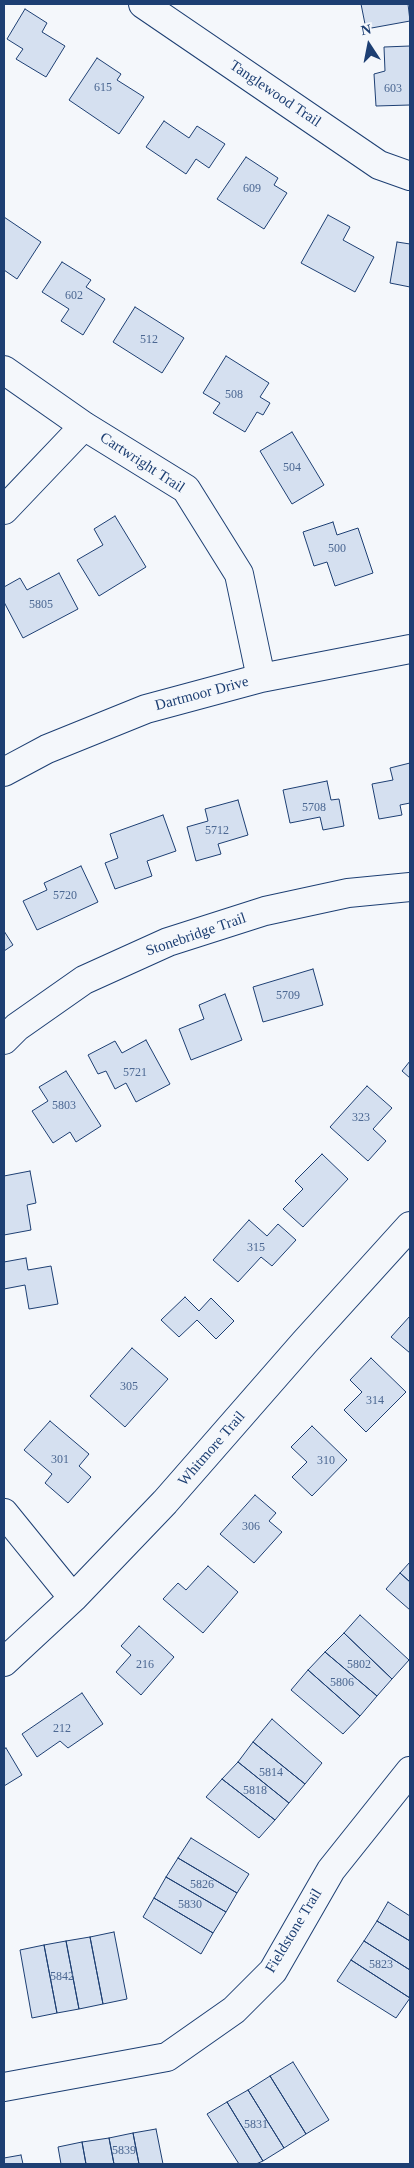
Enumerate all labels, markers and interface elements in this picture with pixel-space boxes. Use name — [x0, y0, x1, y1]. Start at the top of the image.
north arrow — [344, 20, 394, 70]
text: N — [360, 21, 372, 38]
street label: Tanglewood Trail — [226, 57, 324, 131]
house number: 615 — [94, 81, 112, 95]
house number: 603 — [384, 82, 402, 96]
house number: 609 — [243, 182, 261, 196]
house number: 602 — [65, 289, 83, 303]
house number: 512 — [140, 333, 158, 347]
house number: 508 — [225, 388, 243, 402]
street label: Cartwright Trail — [96, 429, 188, 497]
house number: 504 — [283, 461, 301, 475]
house number: 500 — [328, 542, 346, 556]
house number: 5805 — [29, 598, 53, 612]
street label: Dartmoor Drive — [153, 673, 251, 715]
house number: 5708 — [302, 801, 326, 815]
house number: 5712 — [205, 824, 229, 838]
house number: 5720 — [53, 889, 77, 903]
street label: Stonebridge Trail — [143, 909, 249, 961]
house number: 5709 — [276, 989, 300, 1003]
house number: 5721 — [123, 1066, 147, 1080]
house number: 5803 — [52, 1099, 76, 1113]
house number: 323 — [352, 1111, 370, 1125]
house number: 315 — [247, 1241, 265, 1255]
house number: 305 — [120, 1380, 138, 1394]
house number: 314 — [366, 1394, 384, 1408]
street label: Whitmore Trail — [175, 1408, 249, 1490]
house number: 301 — [51, 1453, 69, 1467]
house number: 310 — [317, 1454, 335, 1468]
house number: 306 — [242, 1520, 260, 1534]
house number: 216 — [136, 1658, 154, 1672]
house number: 5802 — [347, 1658, 371, 1672]
house number: 5806 — [330, 1676, 354, 1690]
house number: 212 — [53, 1722, 71, 1736]
house number: 5814 — [259, 1766, 283, 1780]
house number: 5818 — [243, 1784, 267, 1798]
house number: 5826 — [190, 1878, 214, 1892]
street label: Fieldstone Trail — [262, 1886, 326, 1976]
house number: 5830 — [178, 1898, 202, 1912]
house number: 5823 — [369, 1958, 393, 1972]
house number: 5842 — [50, 1970, 74, 1984]
house number: 5831 — [244, 2118, 268, 2132]
house number: 5839 — [112, 2144, 136, 2158]

